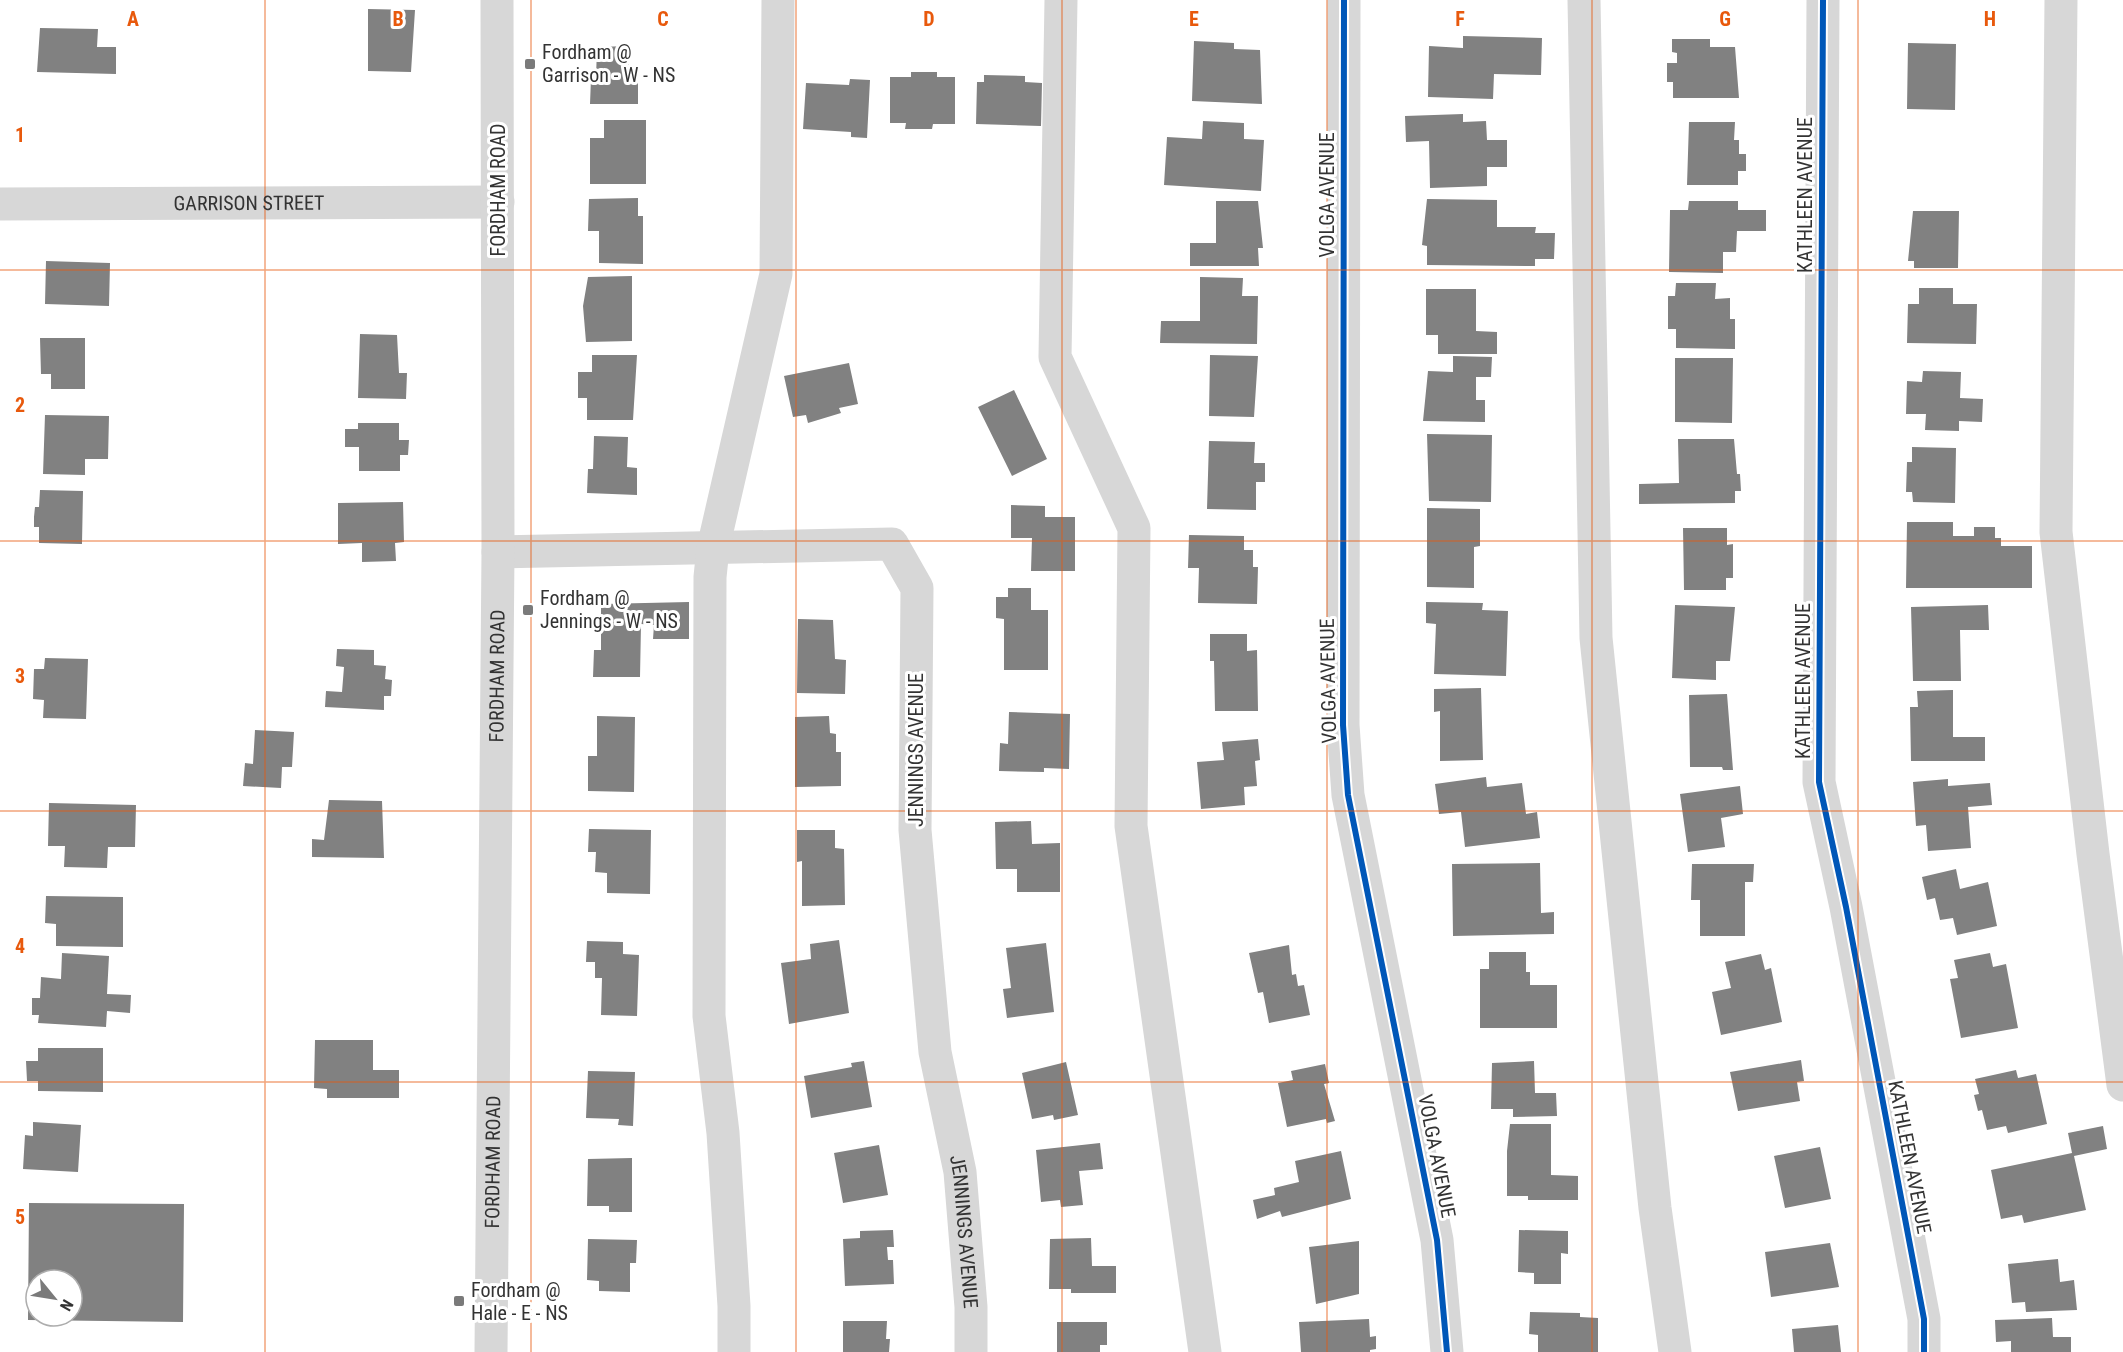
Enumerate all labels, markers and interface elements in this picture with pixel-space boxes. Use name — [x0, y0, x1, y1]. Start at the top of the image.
text: A — [127, 7, 139, 31]
text: B — [392, 7, 404, 31]
text: C — [657, 7, 669, 31]
text: D — [923, 7, 935, 31]
text: E — [1189, 7, 1199, 31]
text: F — [1455, 7, 1465, 31]
text: G — [1719, 7, 1731, 31]
text: H — [1984, 7, 1996, 31]
place label: Fordham @ Garrison - W - NS — [542, 40, 675, 87]
marker: Fordham @ Garrison - W - NS — [523, 57, 537, 71]
street label: KATHLEEN AVENUE — [1793, 117, 1817, 273]
text: 1 — [15, 123, 25, 147]
street label: FORDHAM ROAD — [486, 124, 510, 256]
street label: VOLGA AVENUE — [1315, 132, 1339, 258]
street label: GARRISON STREET — [173, 191, 325, 215]
text: 2 — [15, 393, 25, 417]
place label: Fordham @ Jennings - W - NS — [540, 586, 678, 633]
marker: Fordham @ Jennings - W - NS — [521, 603, 535, 617]
street label: KATHLEEN AVENUE — [1791, 603, 1815, 759]
street label: FORDHAM ROAD — [484, 609, 509, 743]
street label: VOLGA AVENUE — [1315, 618, 1341, 744]
text: 3 — [15, 664, 25, 688]
street label: JENNINGS AVENUE — [904, 673, 928, 827]
text: 4 — [15, 934, 25, 958]
street label: KATHLEEN AVENUE — [1883, 1078, 1937, 1236]
street label: VOLGA AVENUE — [1413, 1092, 1461, 1220]
street label: FORDHAM ROAD — [480, 1095, 505, 1229]
street label: JENNINGS AVENUE — [945, 1153, 983, 1309]
text: 5 — [15, 1205, 25, 1229]
north arrow — [24, 1268, 84, 1328]
place label: Fordham @ Hale - E - NS — [471, 1278, 568, 1325]
marker: Fordham @ Hale - E - NS — [452, 1294, 466, 1308]
text: N — [56, 1296, 77, 1314]

